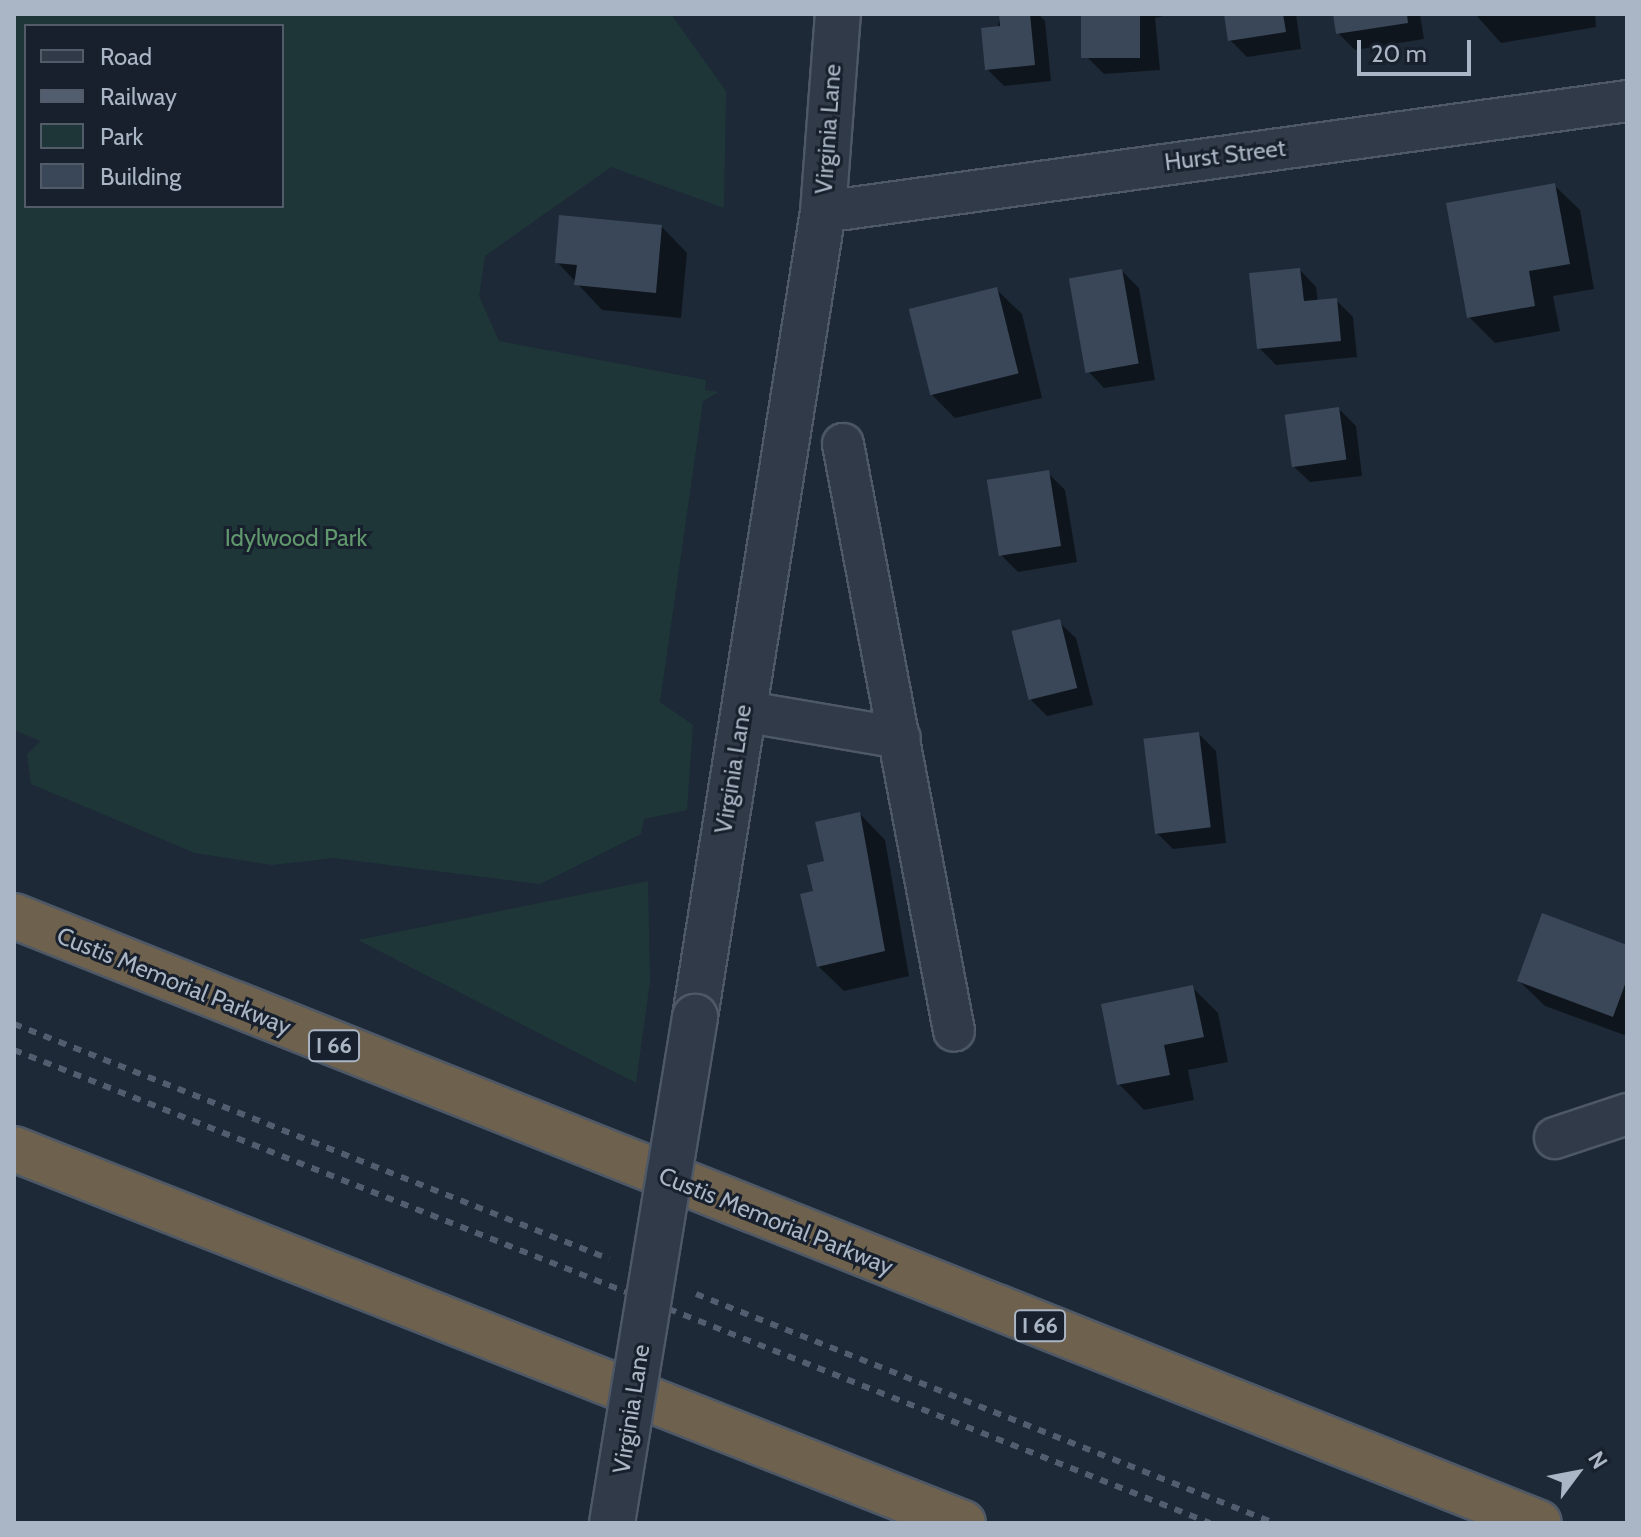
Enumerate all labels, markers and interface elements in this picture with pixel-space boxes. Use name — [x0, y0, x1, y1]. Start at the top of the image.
legend — [24, 24, 284, 208]
scale bar — [1361, 24, 1475, 74]
text: 20 m — [1371, 39, 1427, 68]
text: Road — [100, 42, 152, 71]
street label: Virginia Lane — [809, 63, 847, 195]
text: Railway — [100, 82, 177, 111]
text: Park — [100, 122, 143, 151]
street label: Hurst Street — [1163, 133, 1287, 177]
text: Building — [100, 162, 181, 191]
park label: Idylwood Park — [225, 524, 367, 552]
street label: Virginia Lane — [709, 702, 757, 836]
street label: Custis Memorial Parkway — [53, 921, 295, 1041]
road number: I 66 — [308, 1028, 360, 1064]
street label: Custis Memorial Parkway — [655, 1161, 897, 1281]
road number: I 66 — [1014, 1308, 1066, 1344]
street label: Virginia Lane — [607, 1342, 655, 1476]
north arrow — [1537, 1433, 1617, 1513]
text: N — [1582, 1446, 1613, 1474]

